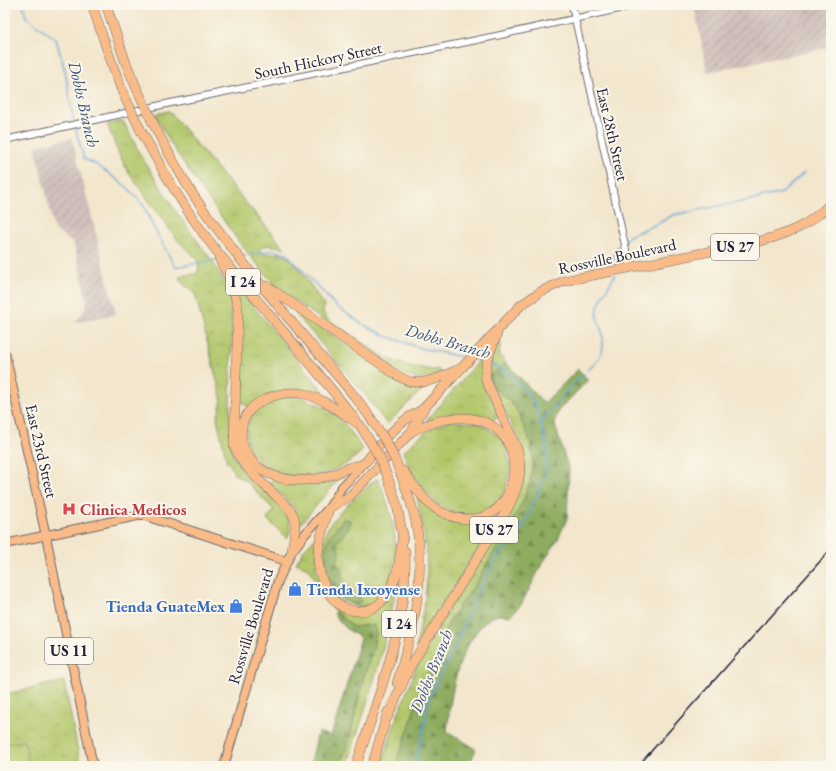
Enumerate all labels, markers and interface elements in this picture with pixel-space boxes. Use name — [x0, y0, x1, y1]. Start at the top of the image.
street label: South Hickory Street — [252, 37, 384, 84]
water label: Dobbs Branch — [63, 58, 105, 150]
street label: East 28th Street — [592, 85, 633, 183]
street label: Rossville Boulevard — [556, 234, 679, 279]
road number: US 27 — [711, 234, 759, 260]
road number: I 24 — [226, 269, 260, 295]
water label: Dobbs Branch — [402, 318, 494, 364]
street label: East 23rd Street — [21, 402, 62, 500]
place label: Clinica Medicos — [80, 499, 187, 520]
hospital icon: Clinica Medicos — [61, 501, 77, 517]
road number: US 27 — [470, 517, 518, 543]
street label: Rossville Boulevard — [223, 565, 278, 687]
place label: Tienda Ixcoyense — [306, 579, 421, 600]
shop icon: Tienda Ixcoyense — [287, 581, 303, 597]
place label: Tienda GuateMex — [105, 596, 225, 617]
shop icon: Tienda GuateMex — [228, 598, 244, 614]
road number: I 24 — [382, 611, 416, 637]
water label: Dobbs Branch — [404, 626, 458, 717]
road number: US 11 — [45, 638, 93, 664]

